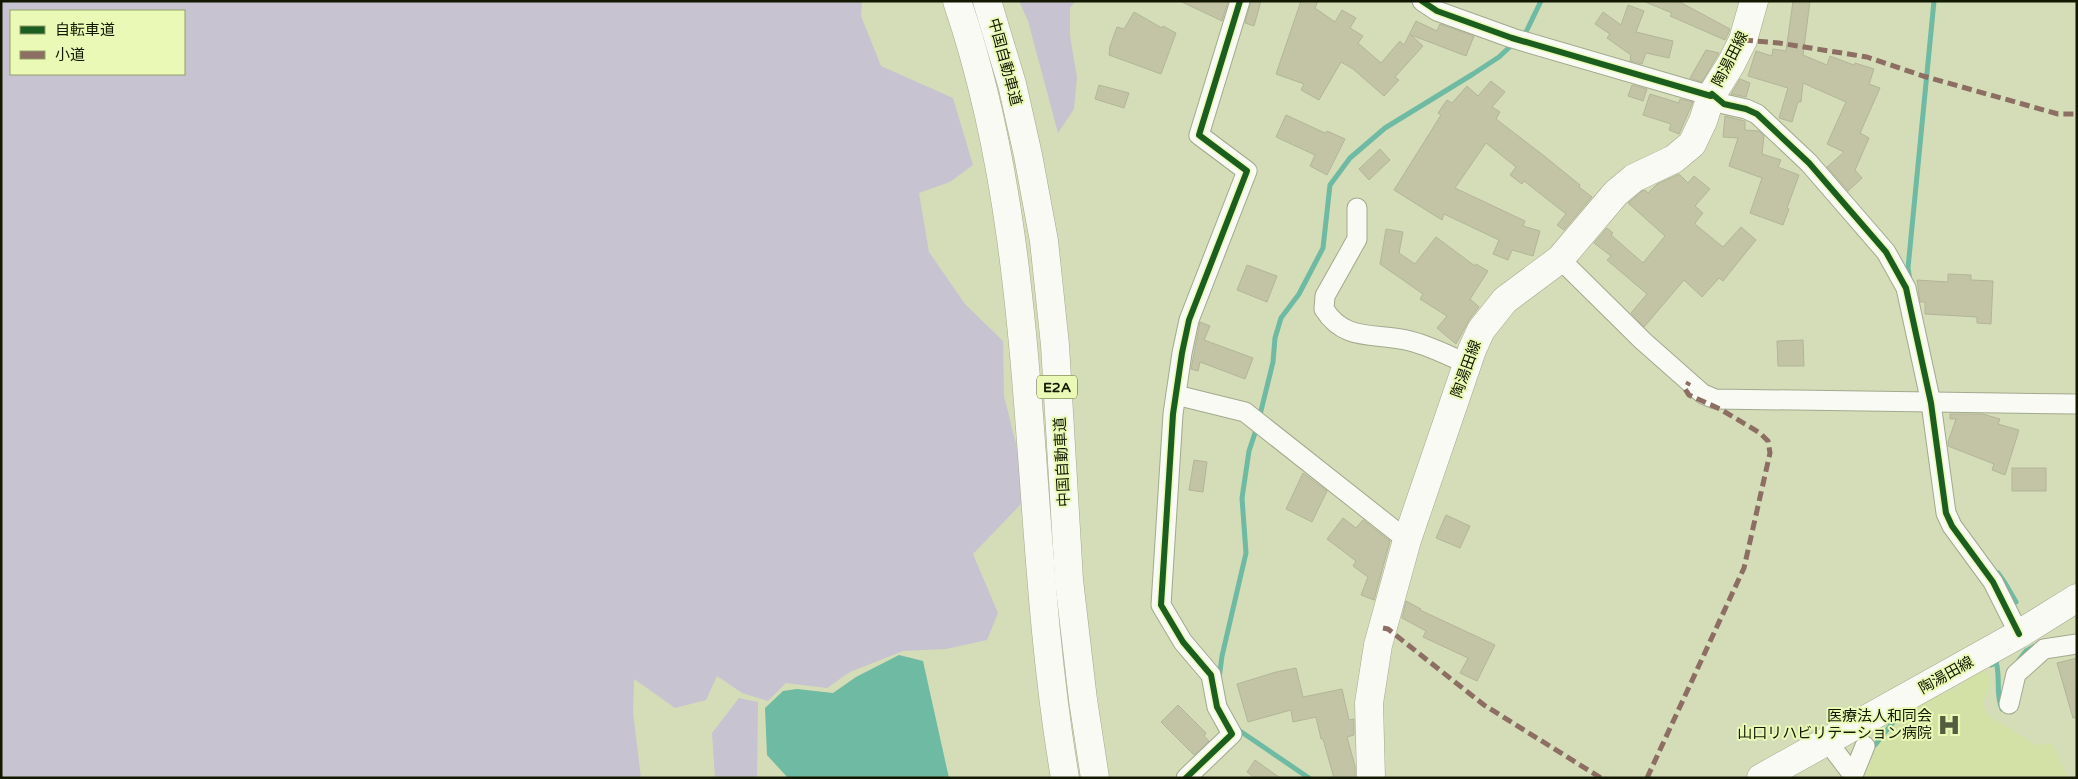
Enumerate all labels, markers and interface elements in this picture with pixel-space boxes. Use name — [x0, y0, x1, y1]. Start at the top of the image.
legend — [10, 10, 185, 75]
street label: 中国自動車道 — [985, 16, 1025, 108]
text: 自転車道 — [55, 21, 115, 39]
street label: 陶湯田線 — [1708, 28, 1752, 90]
text: 小道 — [55, 46, 85, 64]
street label: 陶湯田線 — [1447, 338, 1485, 400]
road number: E2A — [1037, 376, 1077, 398]
street label: 中国自動車道 — [1051, 417, 1073, 507]
street label: 陶湯田線 — [1915, 653, 1977, 697]
place label: 医療法人和同会 山口リハビリテーション病院 — [1737, 707, 1932, 742]
hospital icon: 医療法人和同会 山口リハビリテーション病院 — [1936, 712, 1962, 738]

